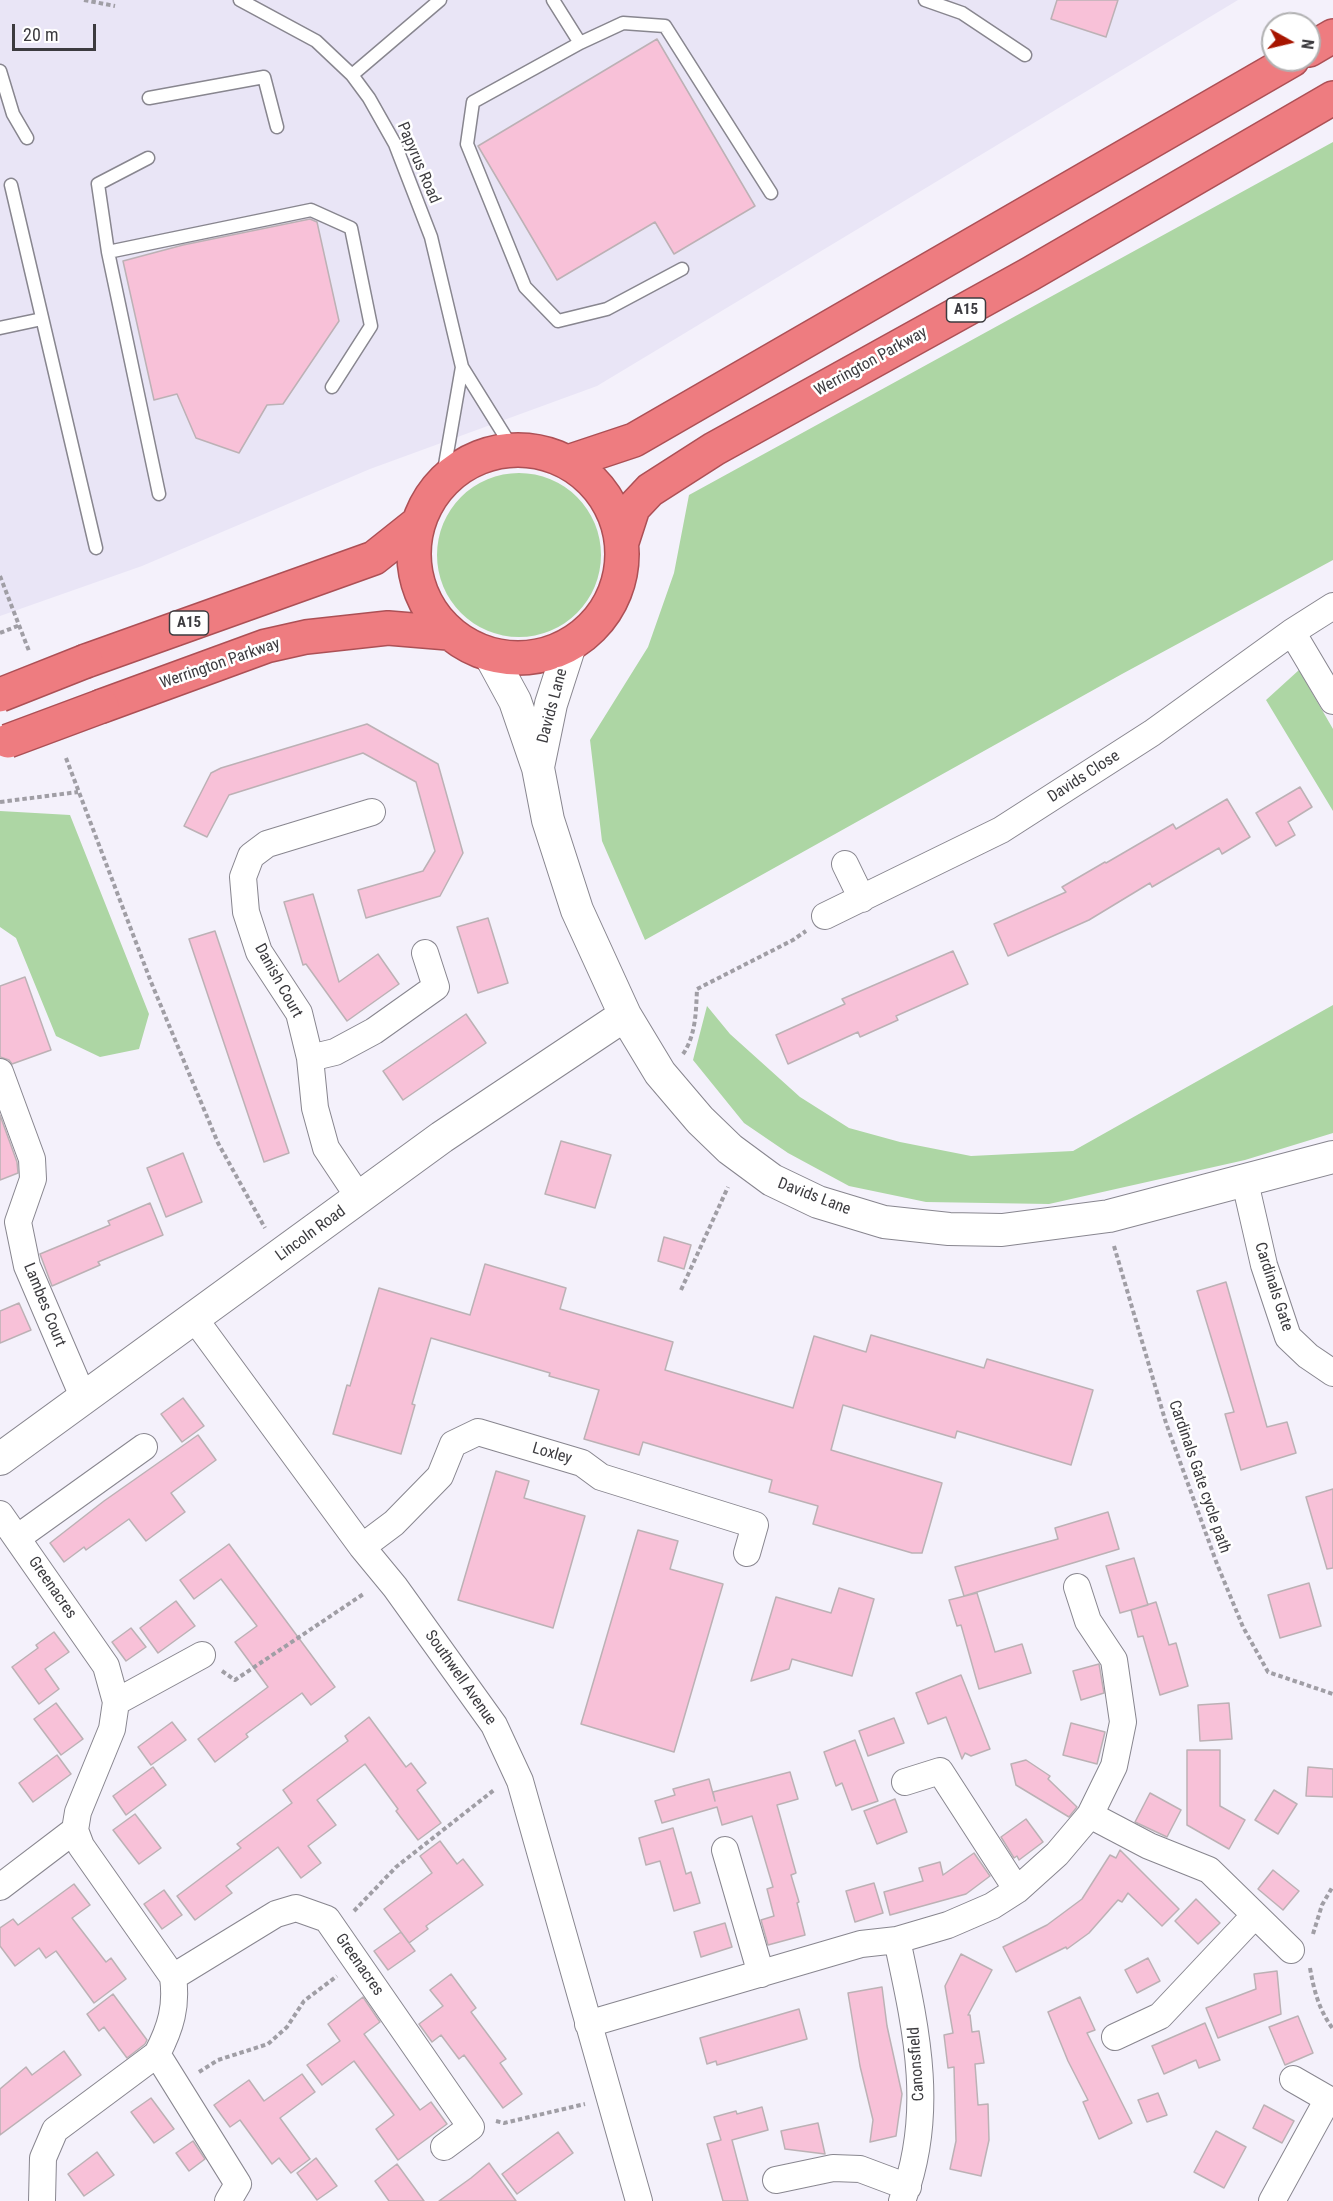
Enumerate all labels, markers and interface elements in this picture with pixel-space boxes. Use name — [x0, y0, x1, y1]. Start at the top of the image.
scale bar — [15, 12, 99, 50]
north arrow — [1261, 12, 1321, 72]
text: 20 m — [23, 24, 58, 45]
text: N — [1297, 38, 1317, 50]
street label: Papyrus Road — [392, 119, 444, 207]
road number: A15 — [946, 298, 986, 322]
street label: Werrington Parkway — [811, 323, 931, 401]
road number: A15 — [170, 611, 208, 635]
street label: Werrington Parkway — [157, 634, 283, 694]
street label: Davids Lane — [534, 667, 572, 745]
street label: Davids Close — [1045, 747, 1123, 807]
street label: Danish Court — [250, 941, 306, 1021]
street label: Davids Lane — [775, 1174, 853, 1220]
street label: Lincoln Road — [272, 1202, 350, 1266]
street label: Cardinals Gate — [1250, 1240, 1296, 1334]
street label: Lambes Court — [19, 1260, 69, 1350]
street label: Cardinals Gate cycle path — [1164, 1398, 1234, 1556]
street label: Loxley — [530, 1439, 574, 1469]
street label: Greenacres — [24, 1553, 80, 1623]
street label: Southwell Avenue — [420, 1627, 500, 1729]
street label: Greenacres — [331, 1930, 387, 2000]
street label: Canonsfield — [905, 2026, 929, 2102]

